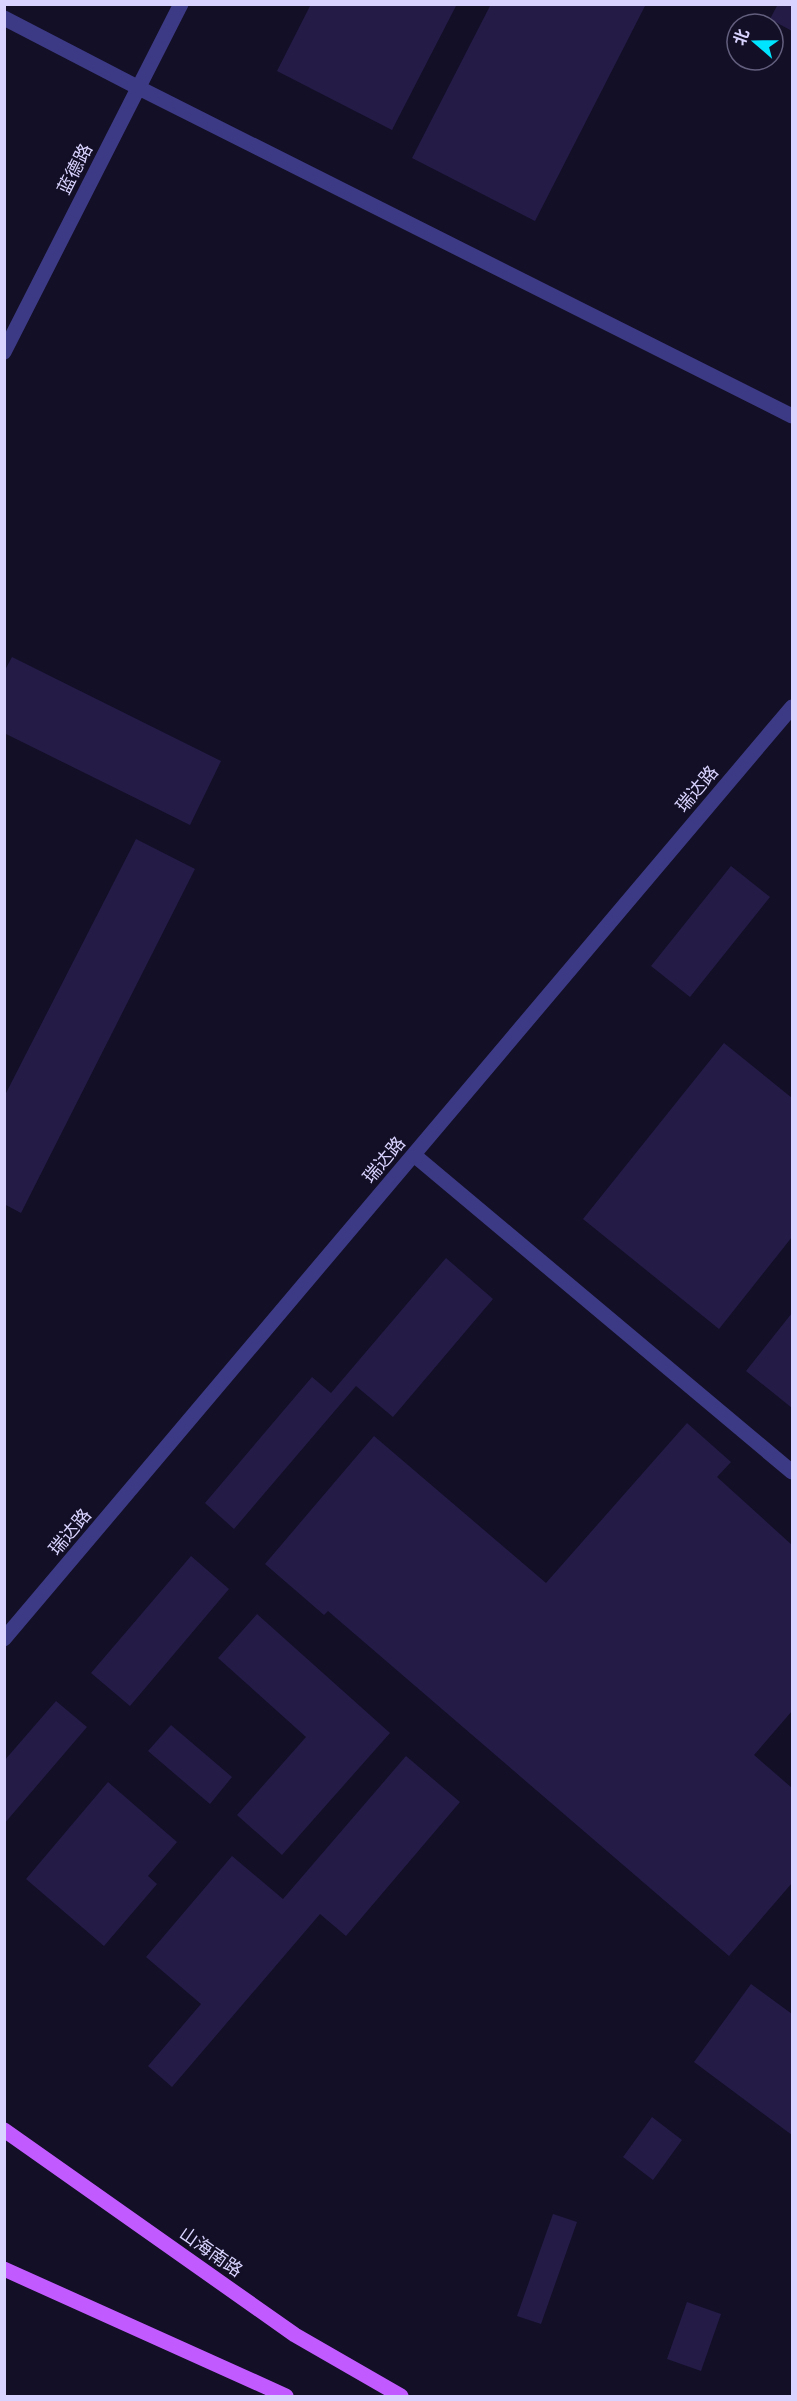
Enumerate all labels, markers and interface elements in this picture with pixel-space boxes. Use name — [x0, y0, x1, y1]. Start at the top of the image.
north arrow — [725, 12, 785, 72]
text: 北 — [730, 26, 753, 48]
street label: 蓝德路 — [53, 140, 97, 198]
street label: 瑞达路 — [671, 761, 723, 817]
street label: 瑞达路 — [358, 1132, 410, 1188]
street label: 瑞达路 — [44, 1504, 96, 1560]
street label: 山海南路 — [175, 2222, 247, 2282]

